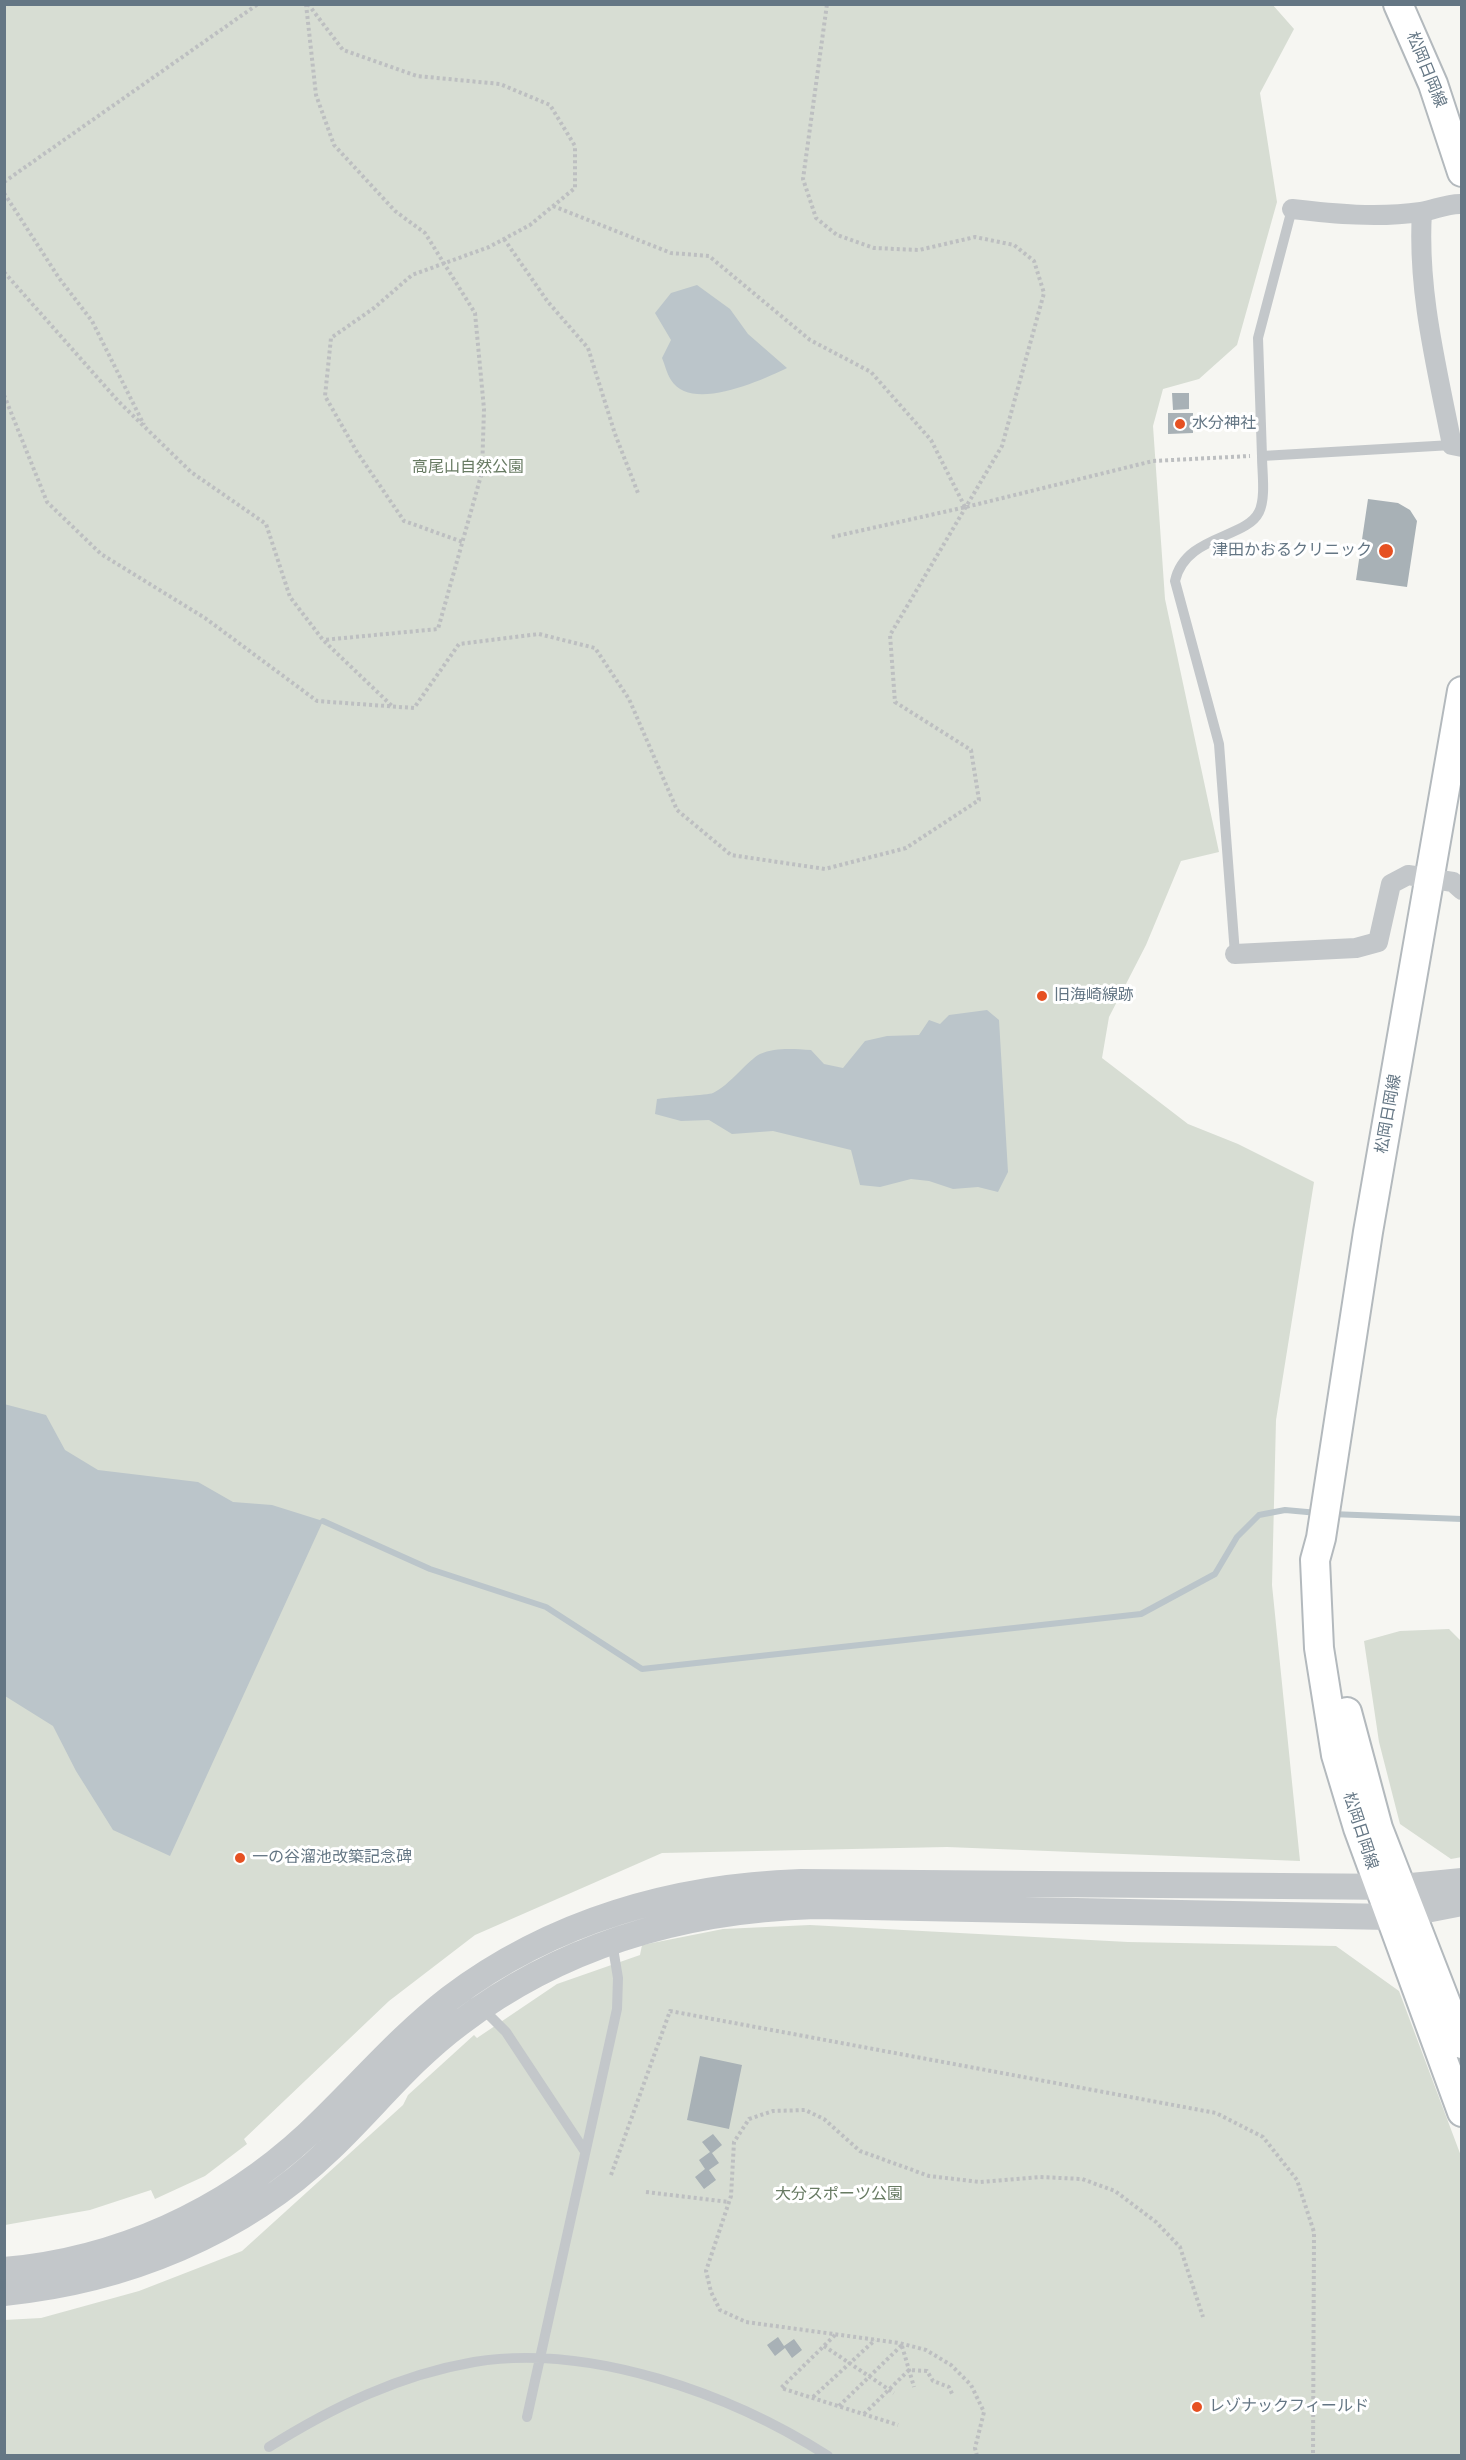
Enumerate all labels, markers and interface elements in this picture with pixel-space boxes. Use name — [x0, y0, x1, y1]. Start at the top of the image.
street label: 松岡日岡線 — [1402, 29, 1450, 111]
place label: 水分神社 — [1192, 414, 1256, 434]
marker: 水分神社 — [1173, 417, 1187, 431]
park label: 高尾山自然公園 — [412, 458, 524, 478]
place label: 津田かおるクリニック — [1212, 541, 1372, 561]
marker: 津田かおるクリニック — [1377, 542, 1395, 560]
place label: 旧海崎線跡 — [1054, 986, 1134, 1006]
marker: 旧海崎線跡 — [1035, 989, 1049, 1003]
street label: 松岡日岡線 — [1373, 1073, 1405, 1155]
street label: 松岡日岡線 — [1339, 1790, 1381, 1872]
place label: 一の谷溜池改築記念碑 — [252, 1848, 412, 1868]
marker: 一の谷溜池改築記念碑 — [233, 1851, 247, 1865]
park label: 大分スポーツ公園 — [775, 2185, 903, 2205]
place label: レゾナックフィールド — [1209, 2397, 1369, 2417]
marker: レゾナックフィールド — [1190, 2400, 1204, 2414]

